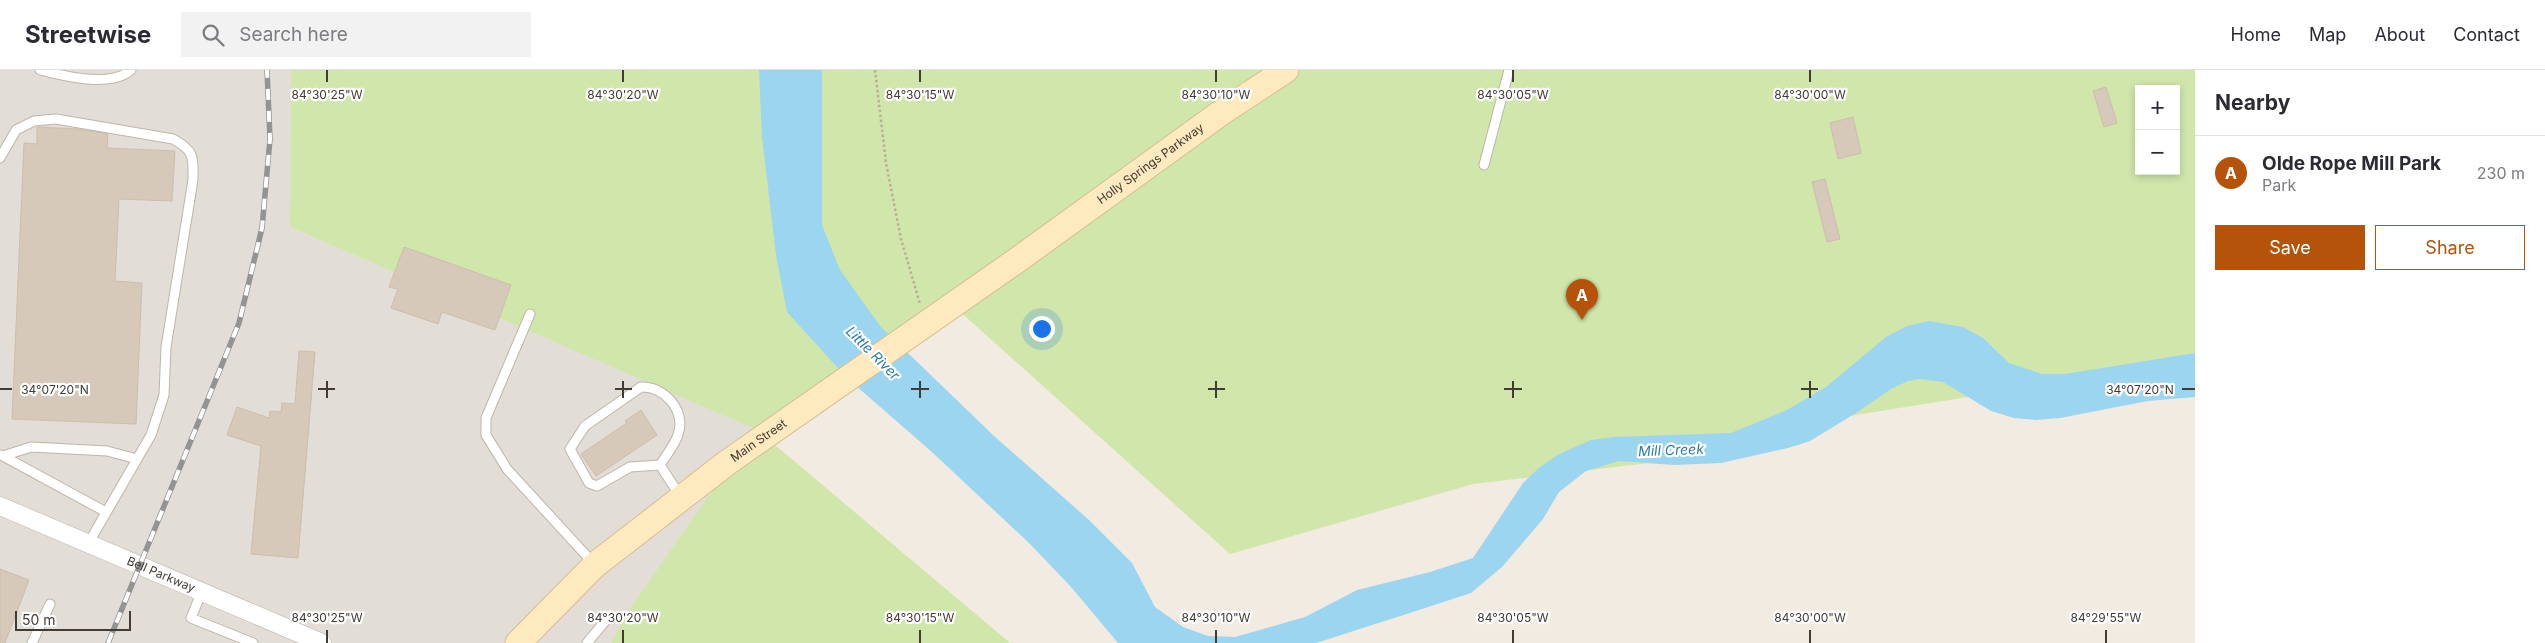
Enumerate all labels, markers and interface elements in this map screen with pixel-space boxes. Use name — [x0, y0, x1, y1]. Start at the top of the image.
search box — [181, 12, 531, 57]
text: Streetwise — [25, 20, 151, 49]
icon: search — [199, 21, 227, 49]
text: Search here — [239, 23, 348, 46]
text: Home — [2231, 24, 2281, 45]
text: Map — [2309, 24, 2346, 45]
text: About — [2374, 24, 2425, 45]
text: Contact — [2453, 24, 2520, 45]
map controls — [2135, 85, 2180, 175]
button: + — [2135, 85, 2180, 130]
text: 84°30'25"W — [291, 87, 363, 102]
text: 84°30'20"W — [587, 87, 659, 102]
text: 84°30'15"W — [886, 87, 954, 102]
text: 84°30'10"W — [1182, 87, 1251, 102]
text: 84°30'05"W — [1477, 87, 1549, 102]
text: 84°30'00"W — [1774, 87, 1846, 102]
text: Nearby — [2215, 90, 2290, 115]
street label: Holly Springs Parkway — [1094, 120, 1207, 207]
button: − — [2135, 130, 2180, 175]
text: Olde Rope Mill Park — [2262, 152, 2441, 175]
text: A — [2225, 163, 2237, 183]
text: 230 m — [2477, 163, 2525, 183]
text: Park — [2262, 175, 2296, 195]
button: Save — [2215, 225, 2365, 270]
button: Share — [2375, 225, 2525, 270]
pin: A — [1566, 279, 1598, 320]
your location — [1029, 316, 1055, 342]
water label: Little River — [843, 322, 904, 384]
text: 34°07'20"N — [21, 382, 89, 397]
text: 34°07'20"N — [2106, 382, 2174, 397]
street label: Main Street — [727, 416, 789, 465]
water label: Mill Creek — [1638, 440, 1704, 459]
street label: Bell Parkway — [125, 553, 198, 595]
scale bar — [15, 608, 131, 631]
text: 84°30'25"W — [291, 610, 363, 625]
text: 84°30'20"W — [587, 610, 659, 625]
text: 84°30'15"W — [886, 610, 954, 625]
text: 84°30'10"W — [1182, 610, 1251, 625]
text: 84°30'05"W — [1477, 610, 1549, 625]
text: 84°30'00"W — [1774, 610, 1846, 625]
text: 84°29'55"W — [2071, 610, 2142, 625]
text: 50 m — [22, 611, 56, 628]

